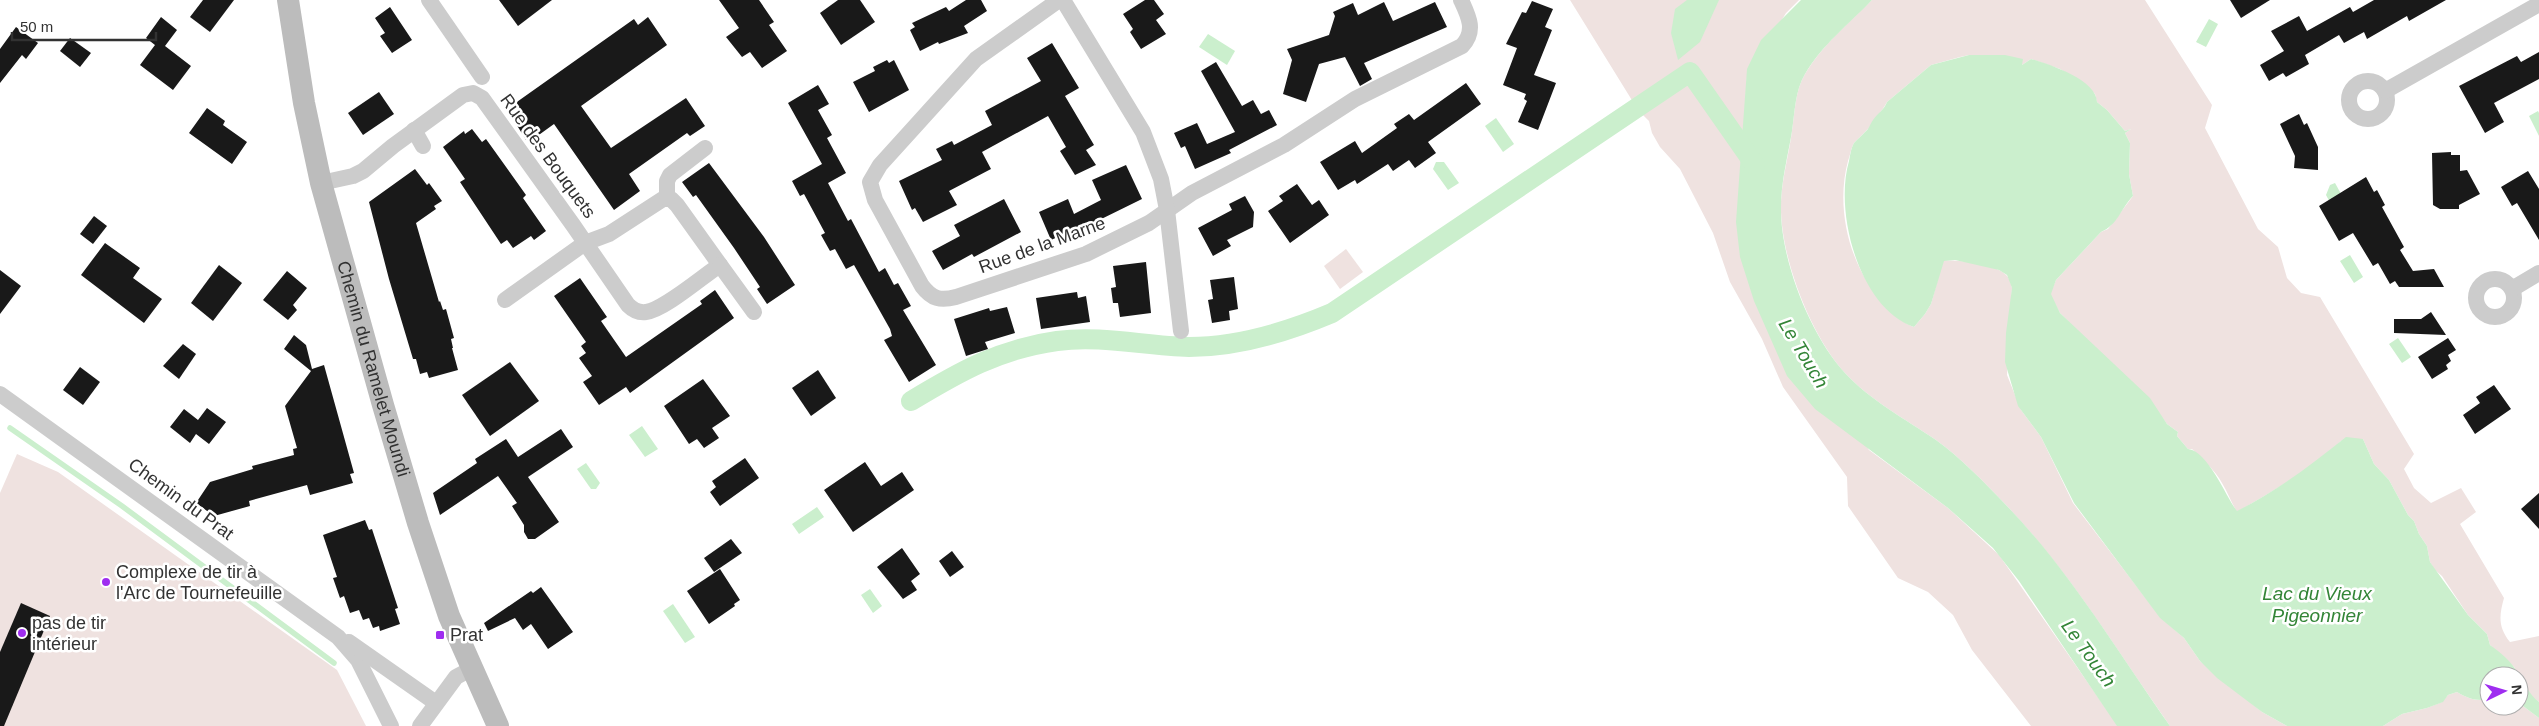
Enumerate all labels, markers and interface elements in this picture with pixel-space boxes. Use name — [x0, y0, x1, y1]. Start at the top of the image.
scale bar — [12, 10, 156, 42]
text: 50 m — [20, 18, 53, 35]
street label: Rue des Bouquets — [496, 90, 600, 222]
street label: Rue de la Marne — [976, 213, 1108, 277]
street label: Chemin du Ramelet Moundi — [333, 259, 414, 479]
water label: Le Touch — [1775, 315, 1833, 392]
street label: Chemin du Prat — [125, 454, 237, 544]
place label: Complexe de tir à l'Arc de Tournefeuille — [116, 562, 282, 603]
marker: Complexe de tir à l'Arc de Tournefeuille — [100, 576, 112, 588]
water label: Lac du Vieux Pigeonnier — [2262, 583, 2373, 626]
place label: pas de tir intérieur — [32, 613, 106, 654]
water label: Le Touch — [2057, 616, 2120, 691]
place label: Prat — [450, 625, 483, 645]
marker: pas de tir intérieur — [16, 627, 28, 639]
marker: Prat — [434, 629, 446, 641]
north arrow — [2479, 666, 2529, 716]
text: N — [2509, 684, 2525, 696]

